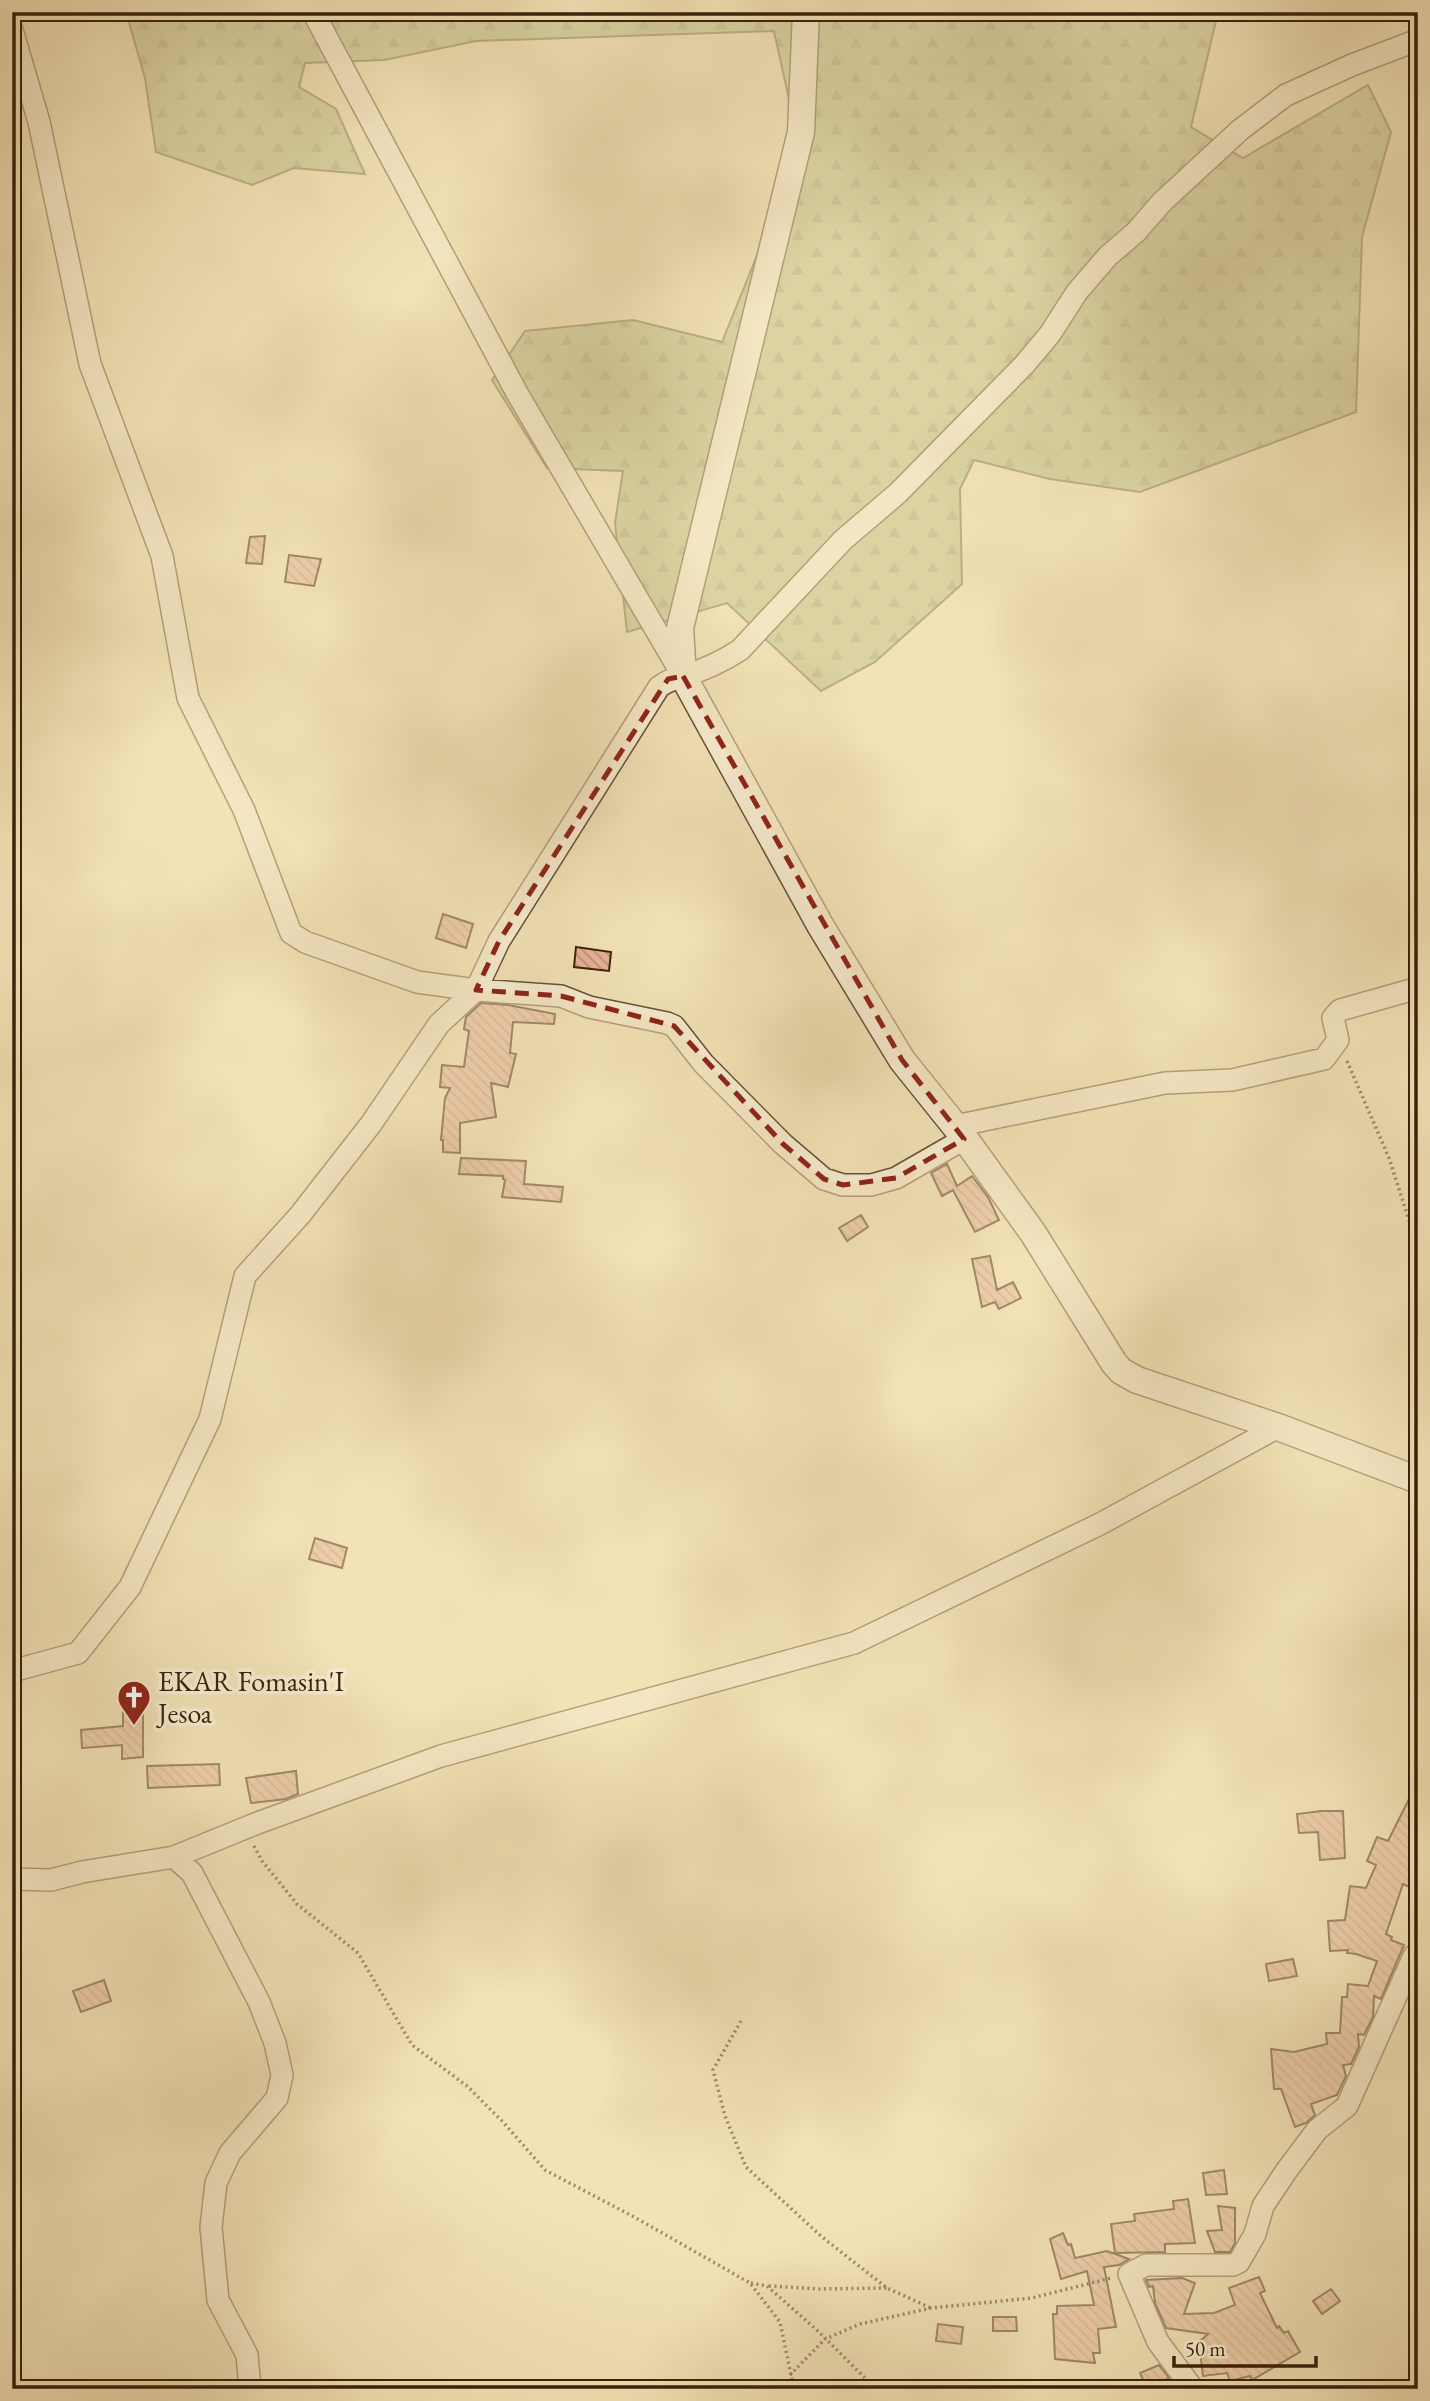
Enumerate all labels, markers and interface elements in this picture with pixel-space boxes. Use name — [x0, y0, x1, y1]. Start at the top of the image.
place label: EKAR Fomasin'I Jesoa — [156, 1663, 344, 1731]
church icon: EKAR Fomasin'I Jesoa — [115, 1678, 153, 1727]
scale bar — [1174, 2324, 1316, 2368]
text: 50 m — [1185, 2335, 1226, 2362]

